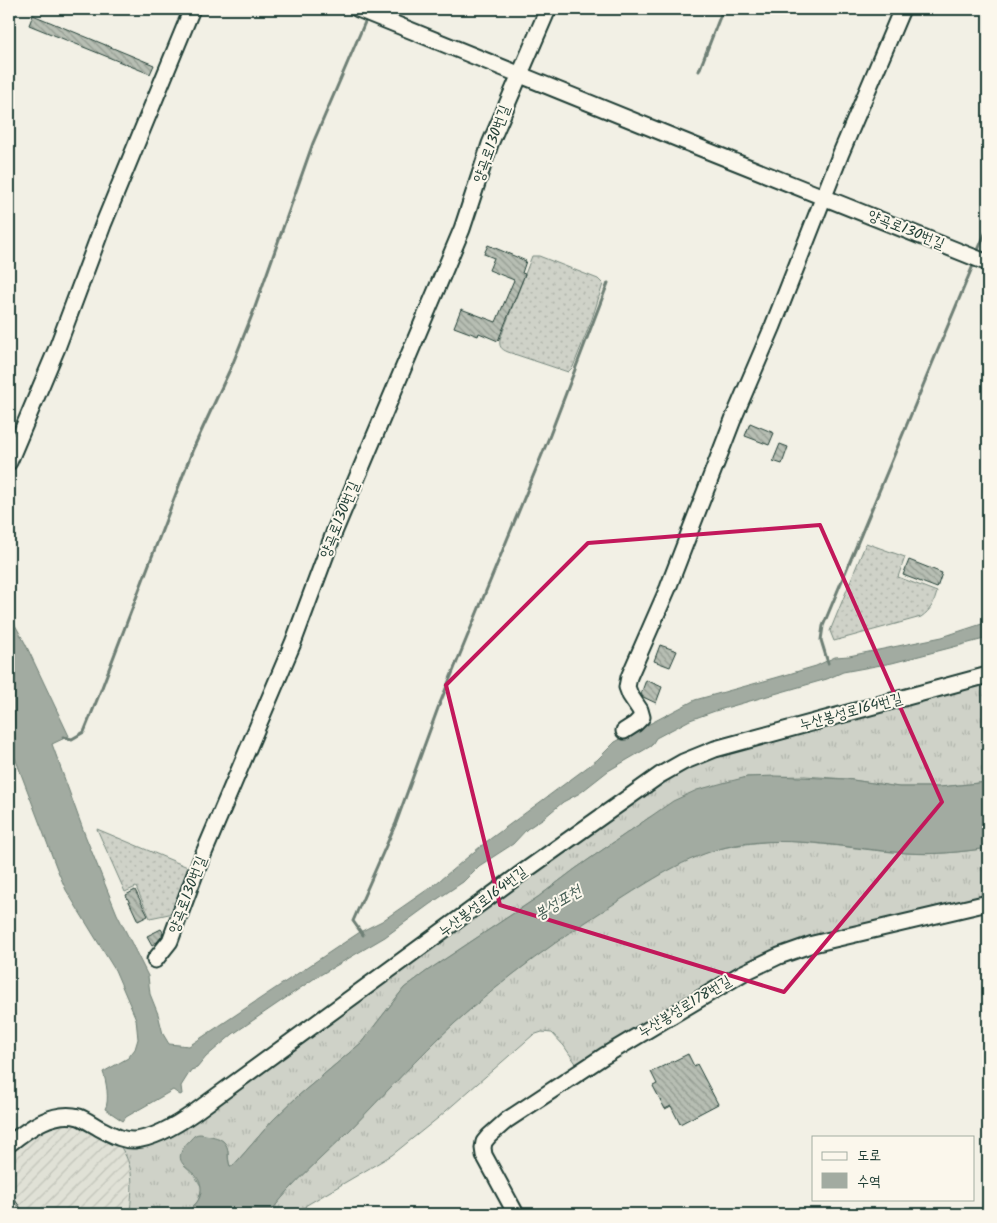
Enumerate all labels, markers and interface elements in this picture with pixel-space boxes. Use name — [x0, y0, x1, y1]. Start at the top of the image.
street label: 양곡로130번길 — [467, 102, 517, 186]
street label: 양곡로130번길 — [864, 204, 948, 256]
street label: 양곡로130번길 — [314, 478, 366, 562]
street label: 누산봉성로164번길 — [797, 687, 905, 737]
street label: 양곡로130번길 — [162, 853, 214, 937]
street label: 누산봉성로164번길 — [434, 861, 532, 943]
water label: 봉성포천 — [529, 878, 588, 927]
street label: 누산봉성로178번길 — [634, 970, 736, 1044]
legend — [812, 1136, 974, 1200]
text: 도로 — [857, 1144, 881, 1168]
text: 수역 — [857, 1170, 881, 1194]

